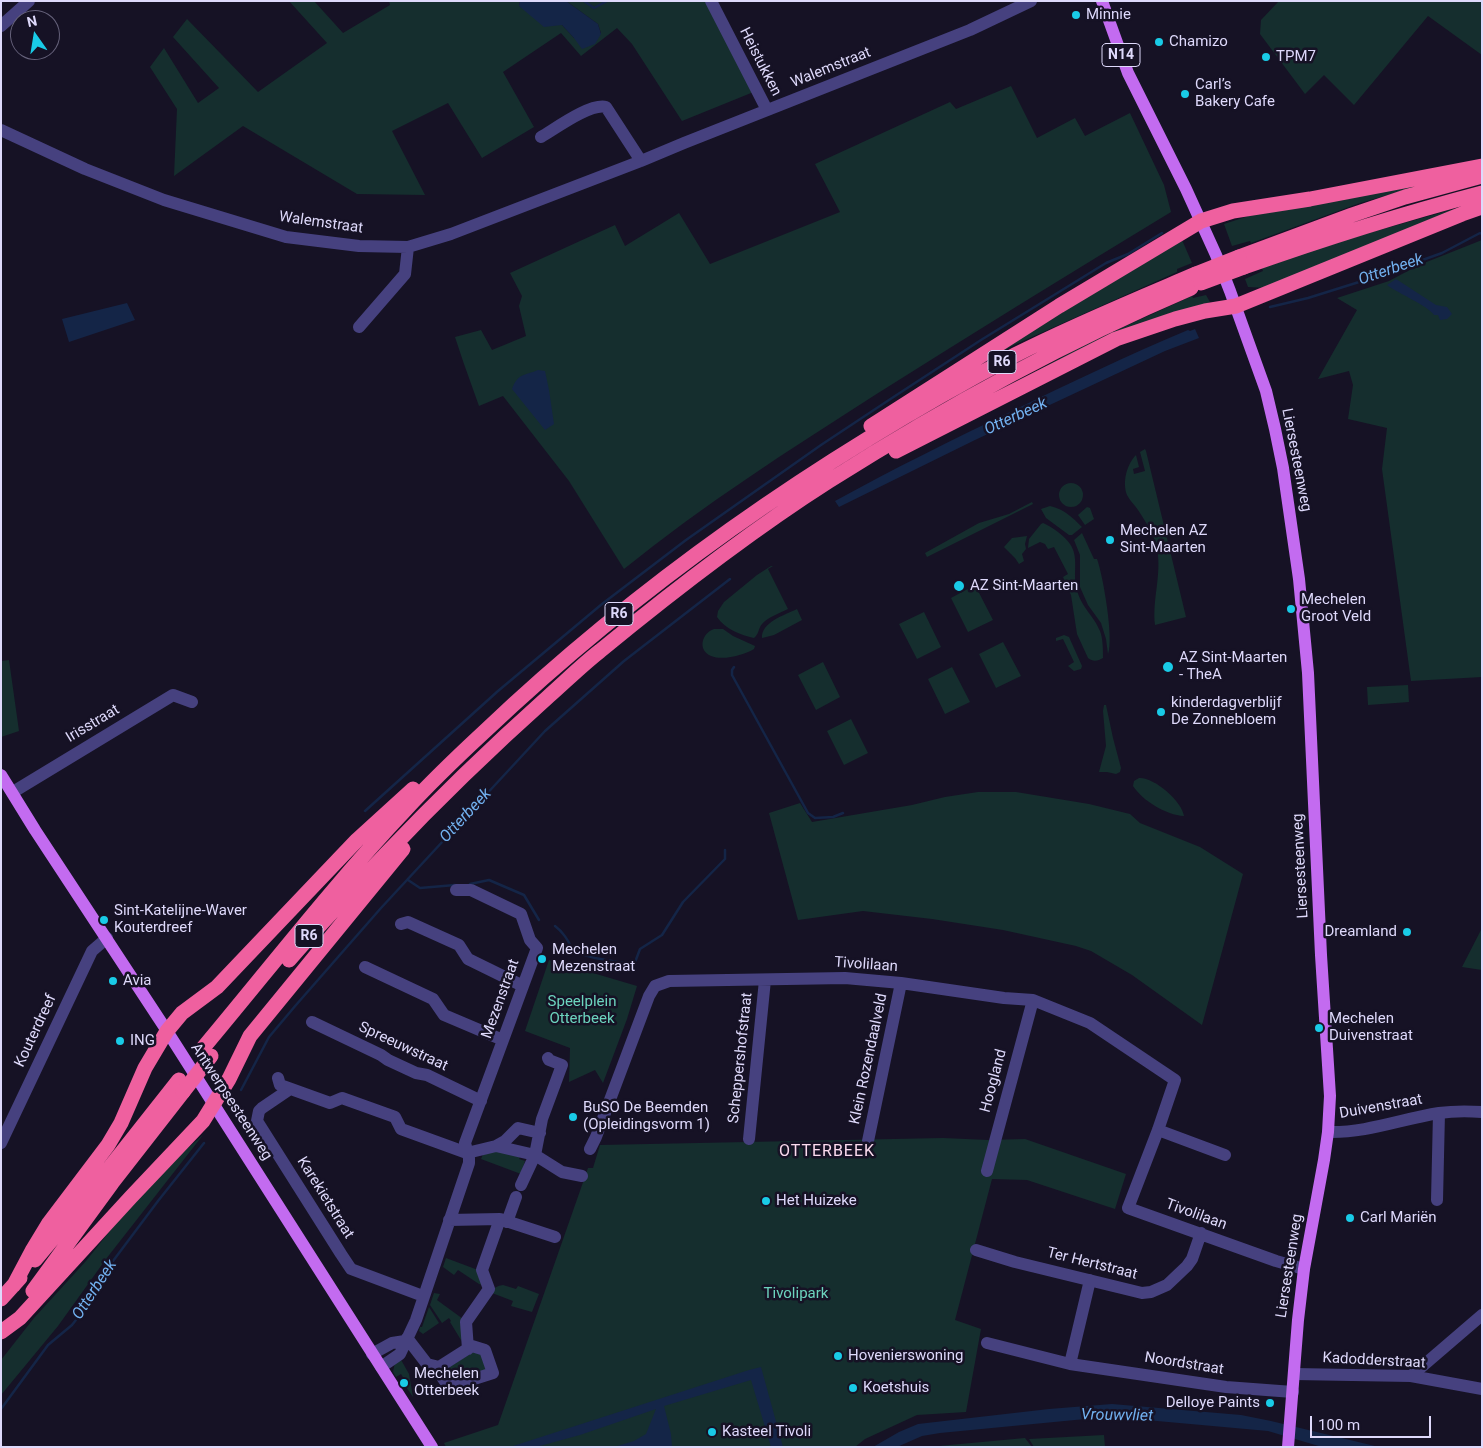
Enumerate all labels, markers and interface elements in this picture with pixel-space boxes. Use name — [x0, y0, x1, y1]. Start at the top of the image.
place label: Minnie — [1086, 6, 1131, 24]
marker: Minnie — [1070, 9, 1082, 21]
north arrow — [10, 10, 60, 60]
text: N — [25, 12, 38, 30]
street label: Heistukken — [735, 25, 785, 99]
place label: Chamizo — [1169, 33, 1228, 51]
marker: Chamizo — [1153, 36, 1165, 48]
street label: Walemstraat — [788, 44, 874, 92]
road number: N14 — [1102, 44, 1140, 66]
place label: TPM7 — [1276, 48, 1316, 66]
marker: TPM7 — [1260, 51, 1272, 63]
place label: Carl’s Bakery Cafe — [1195, 76, 1275, 111]
marker: Carl’s Bakery Cafe — [1179, 88, 1191, 100]
street label: Walemstraat — [278, 208, 364, 238]
water label: Otterbeek — [1356, 250, 1426, 290]
road number: R6 — [988, 351, 1016, 374]
water label: Otterbeek — [981, 394, 1051, 440]
street label: Liersesteenweg — [1277, 407, 1315, 513]
place label: Mechelen AZ Sint-Maarten — [1120, 522, 1207, 557]
marker: Mechelen AZ Sint-Maarten — [1104, 534, 1116, 546]
place label: AZ Sint-Maarten — [970, 577, 1078, 595]
marker: AZ Sint-Maarten — [952, 579, 966, 593]
place label: Mechelen Groot Veld — [1301, 591, 1371, 626]
road number: R6 — [605, 602, 633, 626]
marker: Mechelen Groot Veld — [1285, 603, 1297, 615]
place label: AZ Sint-Maarten - TheA — [1179, 649, 1287, 684]
marker: AZ Sint-Maarten - TheA — [1161, 660, 1175, 674]
place label: kinderdagverblijf De Zonnebloem — [1171, 694, 1282, 729]
street label: Irisstraat — [63, 701, 123, 747]
marker: kinderdagverblijf De Zonnebloem — [1155, 706, 1167, 718]
water label: Otterbeek — [436, 785, 496, 847]
street label: Liersesteenweg — [1289, 813, 1313, 919]
place label: Sint-Katelijne-Waver Kouterdreef — [114, 902, 247, 937]
marker: Sint-Katelijne-Waver Kouterdreef — [98, 914, 110, 926]
place label: Dreamland — [1324, 923, 1397, 941]
road number: R6 — [295, 924, 323, 948]
marker: Dreamland — [1401, 926, 1413, 938]
place label: Mechelen Mezenstraat — [552, 941, 635, 976]
marker: Mechelen Mezenstraat — [536, 953, 548, 965]
street label: Tivolilaan — [834, 954, 898, 976]
street label: Mezenstraat — [478, 957, 524, 1041]
place label: Avia — [123, 972, 151, 990]
marker: Avia — [107, 975, 119, 987]
street label: Kouterdreef — [11, 992, 61, 1070]
street label: Scheppershofstraat — [725, 992, 757, 1124]
street label: Klein Rozendaalveld — [846, 992, 892, 1126]
park label: Speelplein Otterbeek — [548, 993, 616, 1028]
place label: Mechelen Duivenstraat — [1329, 1010, 1413, 1045]
street label: Spreeuwstraat — [356, 1018, 450, 1076]
marker: Mechelen Duivenstraat — [1313, 1022, 1325, 1034]
place label: ING — [130, 1032, 155, 1050]
marker: ING — [114, 1035, 126, 1047]
street label: Antwerpsesteenweg — [186, 1040, 276, 1164]
street label: Hoogland — [977, 1047, 1011, 1115]
street label: Duivenstraat — [1338, 1091, 1424, 1123]
place label: BuSO De Beemden (Opleidingsvorm 1) — [583, 1099, 710, 1134]
marker: BuSO De Beemden (Opleidingsvorm 1) — [567, 1111, 579, 1123]
district label: OTTERBEEK — [778, 1142, 876, 1162]
street label: Karekietstraat — [293, 1154, 357, 1242]
place label: Het Huizeke — [776, 1192, 857, 1210]
marker: Het Huizeke — [760, 1195, 772, 1207]
street label: Tivolilaan — [1163, 1196, 1229, 1234]
place label: Carl Mariën — [1360, 1209, 1437, 1227]
marker: Carl Mariën — [1344, 1212, 1356, 1224]
street label: Liersesteenweg — [1273, 1213, 1307, 1319]
street label: Ter Hertstraat — [1045, 1244, 1139, 1284]
water label: Otterbeek — [69, 1257, 121, 1323]
park label: Tivolipark — [764, 1285, 828, 1303]
place label: Hovenierswoning — [848, 1347, 963, 1365]
street label: Noordstraat — [1143, 1349, 1225, 1379]
street label: Kadodderstraat — [1322, 1349, 1426, 1373]
marker: Hovenierswoning — [832, 1350, 844, 1362]
place label: Mechelen Otterbeek — [414, 1365, 479, 1400]
marker: Mechelen Otterbeek — [398, 1377, 410, 1389]
place label: Koetshuis — [863, 1379, 929, 1397]
marker: Koetshuis — [847, 1382, 859, 1394]
place label: Delloye Paints — [1166, 1394, 1260, 1412]
marker: Delloye Paints — [1264, 1397, 1276, 1409]
water label: Vrouwvliet — [1081, 1406, 1153, 1426]
scale bar — [1313, 1406, 1434, 1438]
text: 100 m — [1318, 1416, 1360, 1434]
place label: Kasteel Tivoli — [722, 1423, 811, 1441]
marker: Kasteel Tivoli — [706, 1426, 718, 1438]

